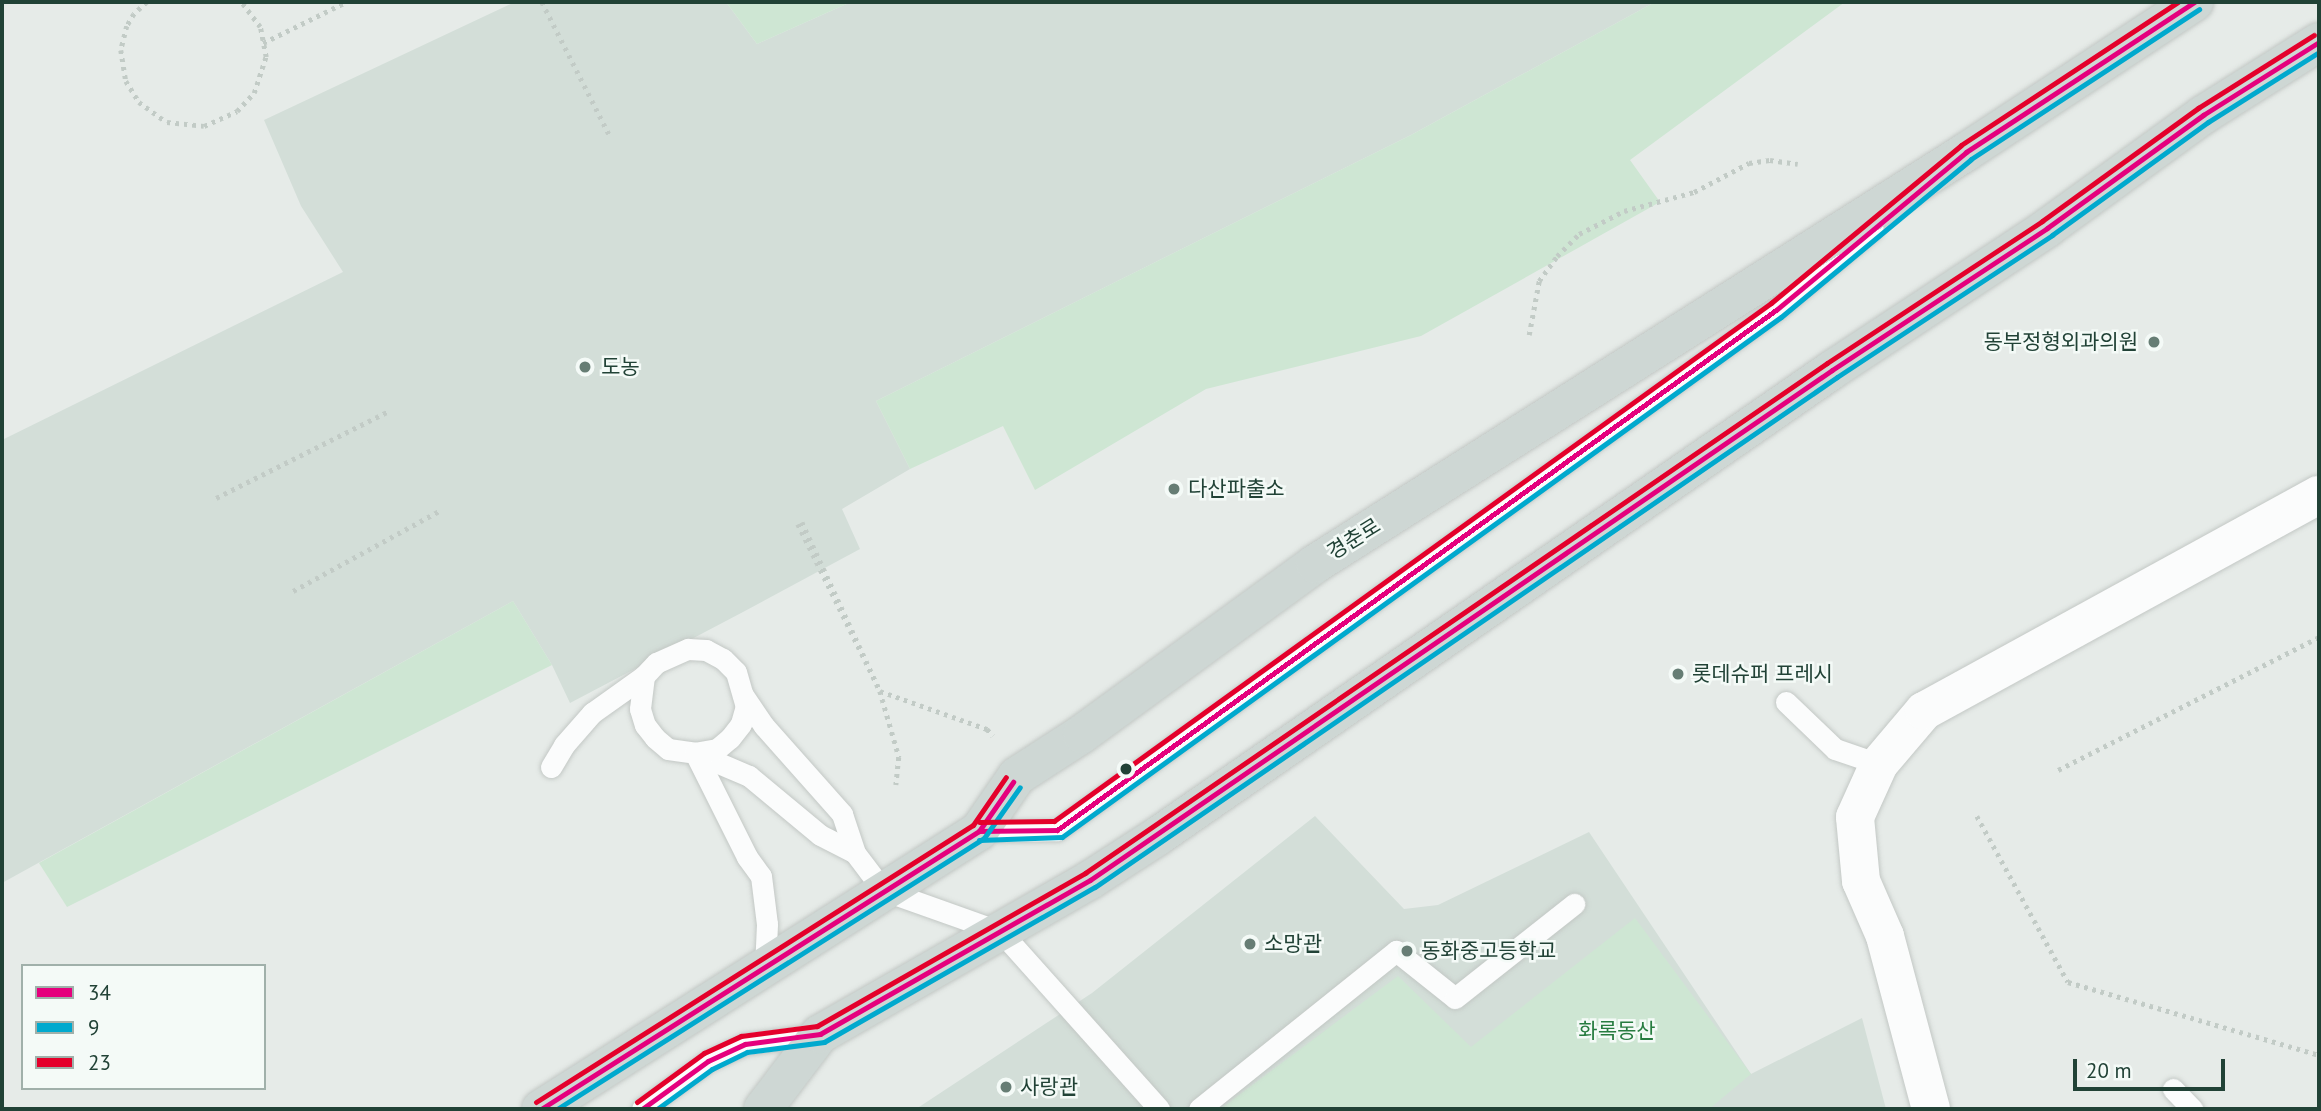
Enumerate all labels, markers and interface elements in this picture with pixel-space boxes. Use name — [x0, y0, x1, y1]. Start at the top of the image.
place label: 동부정형외과의원 — [1983, 329, 2138, 355]
marker: 동부정형외과의원 — [2144, 332, 2164, 352]
place label: 도농 — [601, 354, 640, 380]
marker: 도농 — [575, 357, 595, 377]
place label: 다산파출소 — [1188, 476, 1285, 502]
marker: 다산파출소 — [1166, 481, 1182, 497]
street label: 경춘로 — [1323, 513, 1385, 565]
place label: 롯데슈퍼 프레시 — [1692, 661, 1833, 687]
marker: 롯데슈퍼 프레시 — [1670, 666, 1686, 682]
unlabelled marker — [1119, 762, 1133, 776]
place label: 소망관 — [1264, 931, 1322, 957]
marker: 소망관 — [1242, 936, 1258, 952]
place label: 동화중고등학교 — [1421, 938, 1556, 964]
marker: 동화중고등학교 — [1399, 943, 1415, 959]
legend — [21, 964, 266, 1090]
text: 34 — [88, 979, 111, 1006]
text: 9 — [88, 1014, 99, 1041]
park label: 화록동산 — [1578, 1018, 1656, 1044]
scale bar — [2076, 1044, 2228, 1088]
text: 23 — [88, 1049, 111, 1076]
text: 20 m — [2086, 1057, 2132, 1084]
place label: 사랑관 — [1020, 1074, 1078, 1100]
marker: 사랑관 — [998, 1079, 1014, 1095]

